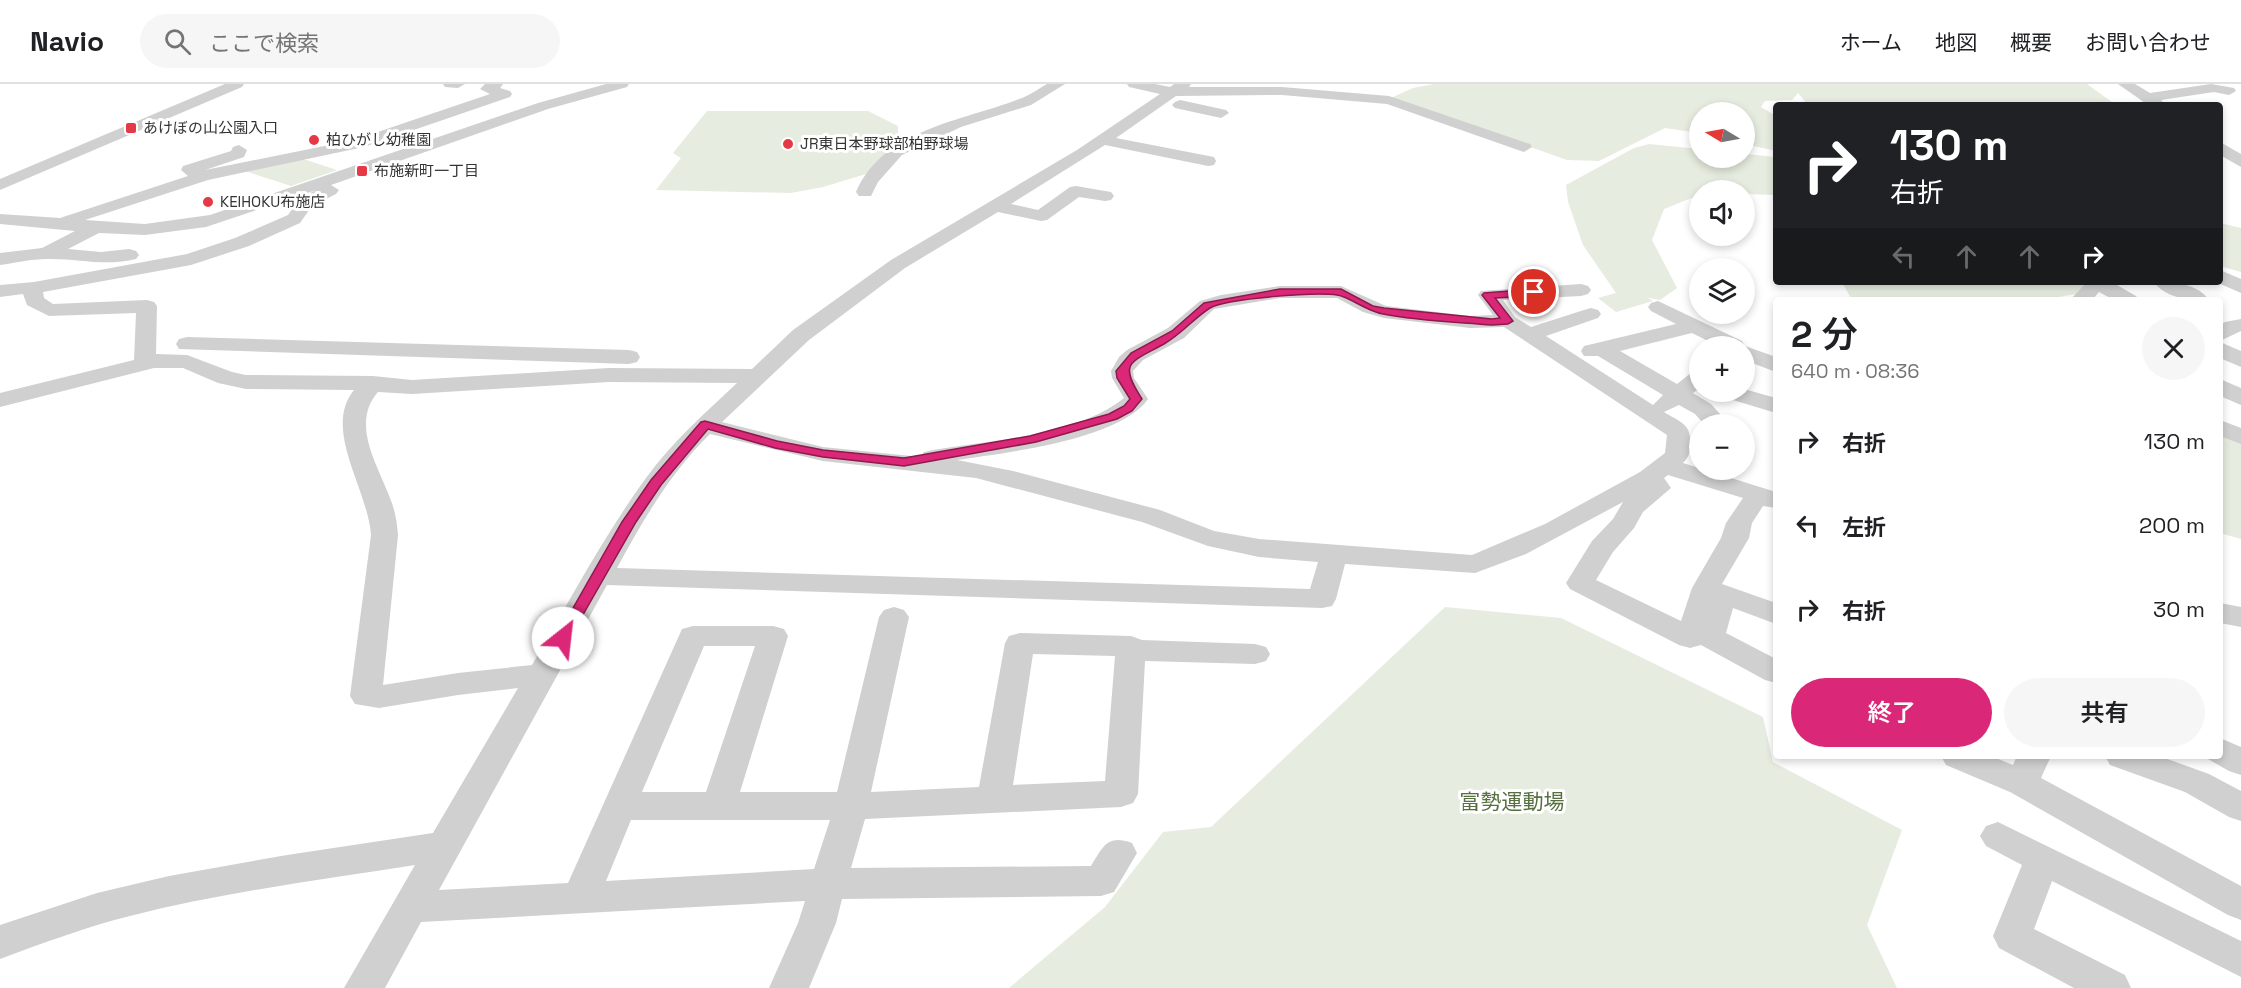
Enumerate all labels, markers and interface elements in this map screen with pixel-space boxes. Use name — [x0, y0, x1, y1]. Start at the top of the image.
search box — [140, 14, 560, 68]
text: Navio — [30, 23, 104, 59]
icon: search — [161, 25, 194, 58]
text: ここで検索 — [209, 29, 319, 57]
text: ホーム — [1840, 29, 1902, 56]
text: 地図 — [1935, 29, 1977, 56]
text: 概要 — [2010, 29, 2052, 56]
text: お問い合わせ — [2085, 29, 2211, 56]
north arrow — [1689, 102, 1755, 168]
map controls — [1689, 102, 1755, 480]
place label: あけぼの山公園入口 — [143, 118, 278, 137]
text: 130 m — [1890, 119, 2008, 172]
marker: あけぼの山公園入口 — [124, 121, 138, 135]
icon: right — [1791, 126, 1869, 204]
place label: 柏ひがし幼稚園 — [326, 130, 431, 149]
marker: 柏ひがし幼稚園 — [307, 133, 321, 147]
place label: JR東日本野球部柏野球場 — [800, 134, 968, 153]
marker: JR東日本野球部柏野球場 — [781, 137, 795, 151]
place label: 布施新町一丁目 — [374, 161, 479, 180]
marker: 布施新町一丁目 — [355, 164, 369, 178]
text: 右折 — [1890, 175, 1944, 210]
button: sound — [1689, 180, 1755, 246]
place label: KEIHOKU布施店 — [220, 192, 325, 211]
marker: KEIHOKU布施店 — [201, 195, 215, 209]
icon: left — [1887, 240, 1920, 273]
icon: ahead — [1950, 240, 1983, 273]
icon: ahead — [2013, 240, 2046, 273]
icon: right — [2076, 240, 2109, 273]
button: layers — [1689, 258, 1755, 324]
pin — [1508, 266, 1559, 317]
icon: arrive — [1517, 275, 1550, 308]
text: 2 分 — [1791, 312, 1858, 358]
button: close — [2142, 317, 2205, 380]
button: + — [1689, 336, 1755, 402]
text: 640 m · 08:36 — [1791, 358, 1920, 384]
button: − — [1689, 414, 1755, 480]
icon: right — [1791, 425, 1824, 458]
text: 130 m — [2144, 427, 2205, 455]
text: 右折 — [1842, 429, 1886, 457]
icon: left — [1791, 509, 1824, 542]
text: 200 m — [2139, 511, 2205, 539]
text: 左折 — [1842, 513, 1886, 541]
icon: right — [1791, 593, 1824, 626]
text: 30 m — [2153, 595, 2205, 623]
text: 右折 — [1842, 597, 1886, 625]
position arrow — [531, 606, 595, 670]
button: 終了 — [1791, 678, 1992, 747]
button: 共有 — [2004, 678, 2205, 747]
park label: 富勢運動場 — [1460, 788, 1565, 815]

